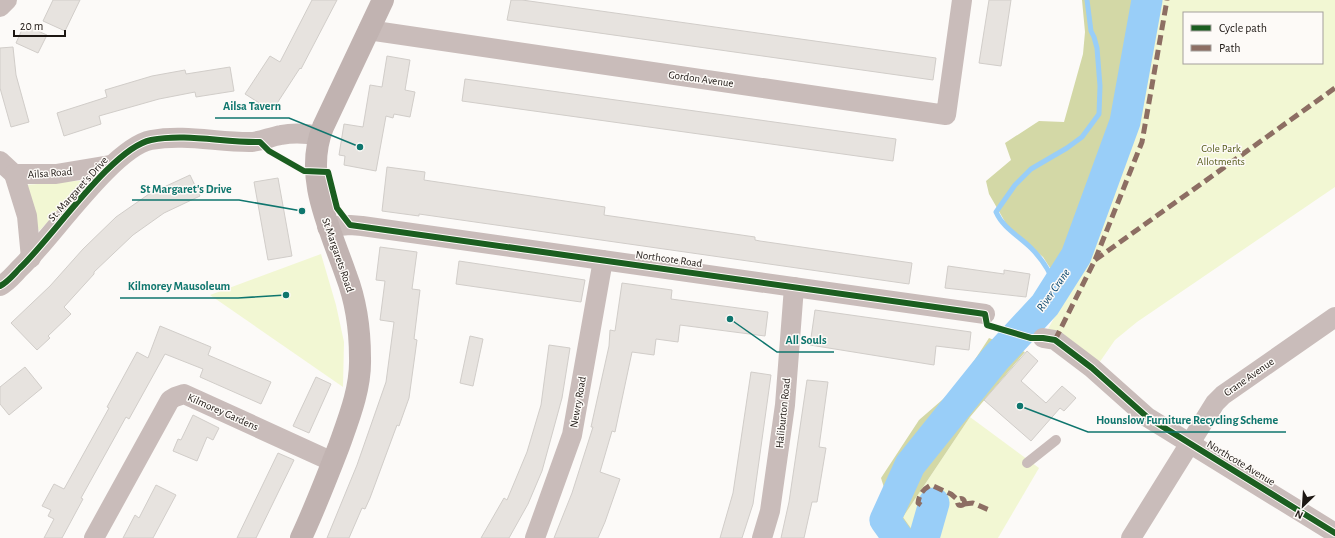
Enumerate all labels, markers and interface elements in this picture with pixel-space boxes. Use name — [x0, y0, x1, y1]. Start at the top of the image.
scale bar — [14, 12, 65, 38]
legend — [1183, 12, 1323, 64]
text: 20 m — [20, 20, 43, 32]
text: Cycle path — [1219, 22, 1267, 35]
text: Path — [1219, 42, 1241, 54]
street label: Gordon Avenue — [668, 69, 734, 89]
callout: Ailsa Tavern — [215, 94, 289, 118]
text: Ailsa Tavern — [223, 100, 281, 112]
park label: Cole Park Allotments — [1197, 143, 1245, 167]
street label: St. Margaret's Drive — [46, 155, 110, 223]
street label: Ailsa Road — [27, 166, 73, 180]
callout: St Margaret's Drive — [132, 176, 239, 200]
text: St Margaret's Drive — [140, 183, 232, 195]
street label: St Margarets Road — [320, 216, 356, 294]
street label: Northcote Road — [635, 249, 703, 269]
water label: River Crane — [1034, 266, 1072, 313]
callout: Kilmorey Mausoleum — [120, 274, 238, 298]
text: Kilmorey Mausoleum — [128, 280, 231, 293]
callout: All Souls — [777, 328, 834, 352]
text: All Souls — [785, 334, 827, 346]
street label: Crane Avenue — [1222, 356, 1276, 398]
street label: Newry Road — [568, 375, 588, 428]
street label: Haliburton Road — [774, 377, 792, 449]
street label: Kilmorey Gardens — [186, 391, 260, 433]
callout: Hounslow Furniture Recycling Scheme — [1088, 408, 1286, 432]
text: Hounslow Furniture Recycling Scheme — [1096, 414, 1278, 427]
street label: Northcote Avenue — [1205, 438, 1277, 488]
north arrow — [1283, 486, 1323, 526]
text: N — [1293, 508, 1305, 521]

